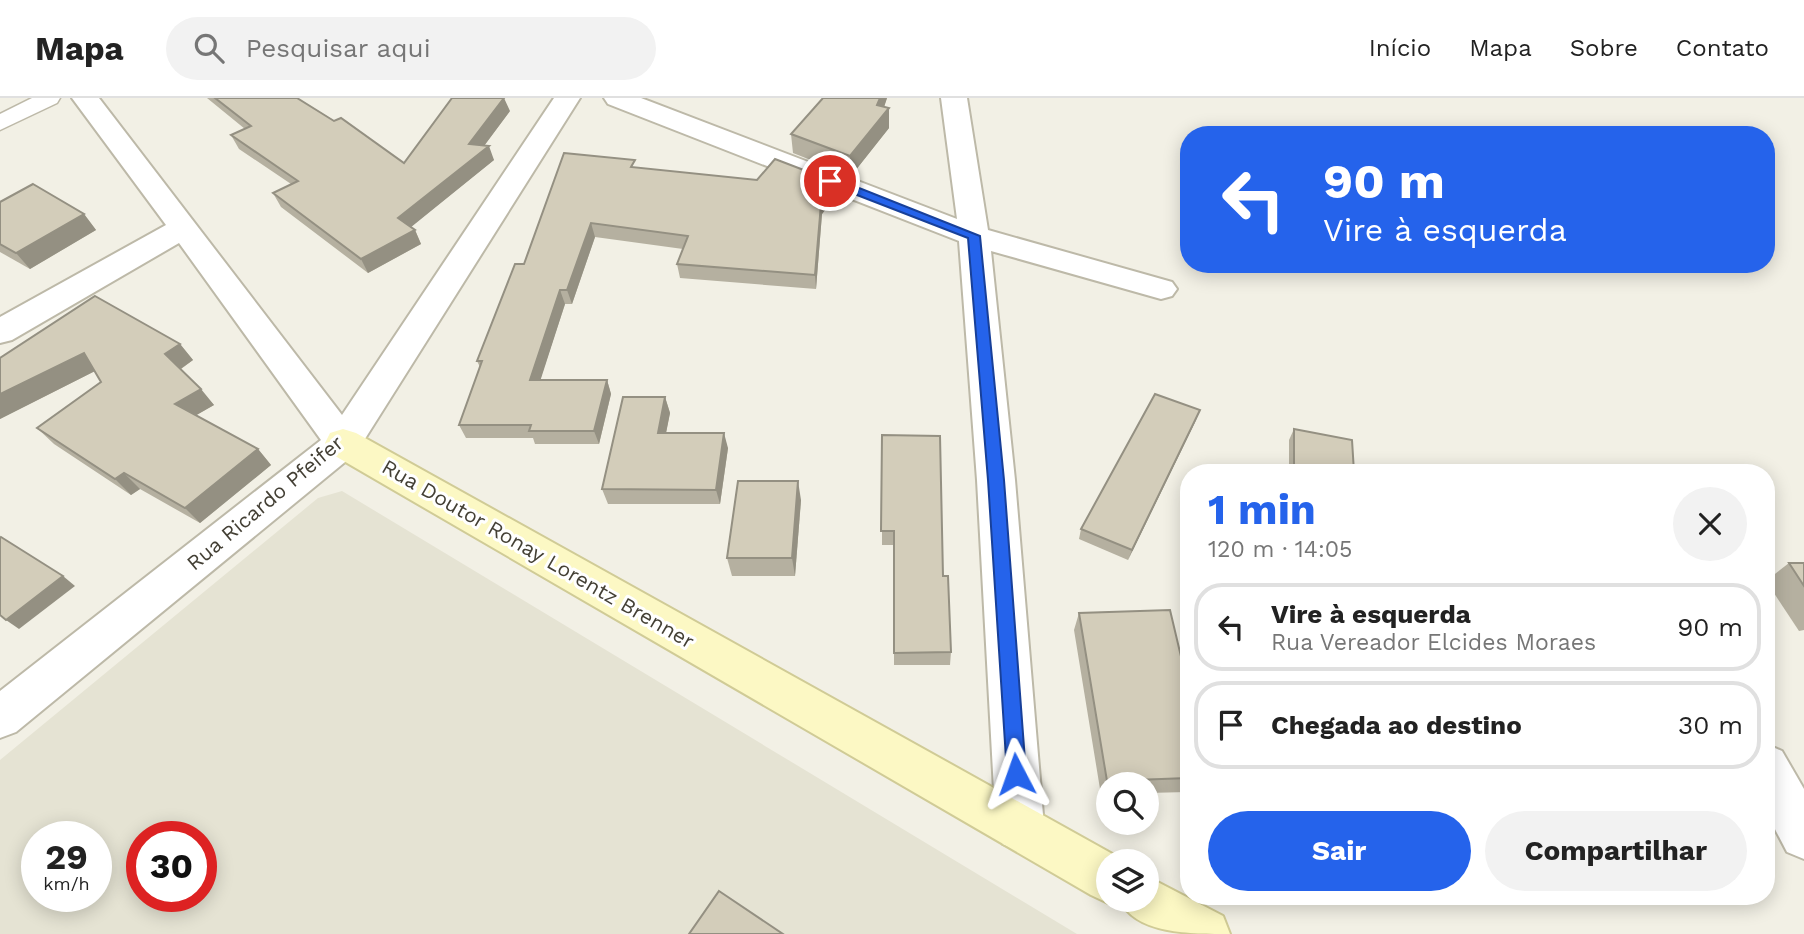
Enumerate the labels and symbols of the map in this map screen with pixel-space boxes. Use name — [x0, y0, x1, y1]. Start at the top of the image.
pin — [800, 151, 860, 211]
street label: Rua Ricardo Pfeifer — [181, 430, 348, 575]
street label: Rua Doutor Ronay Lorentz Brenner — [378, 454, 699, 654]
position arrow — [979, 737, 1053, 811]
speed limit sign: 30 — [126, 821, 217, 912]

